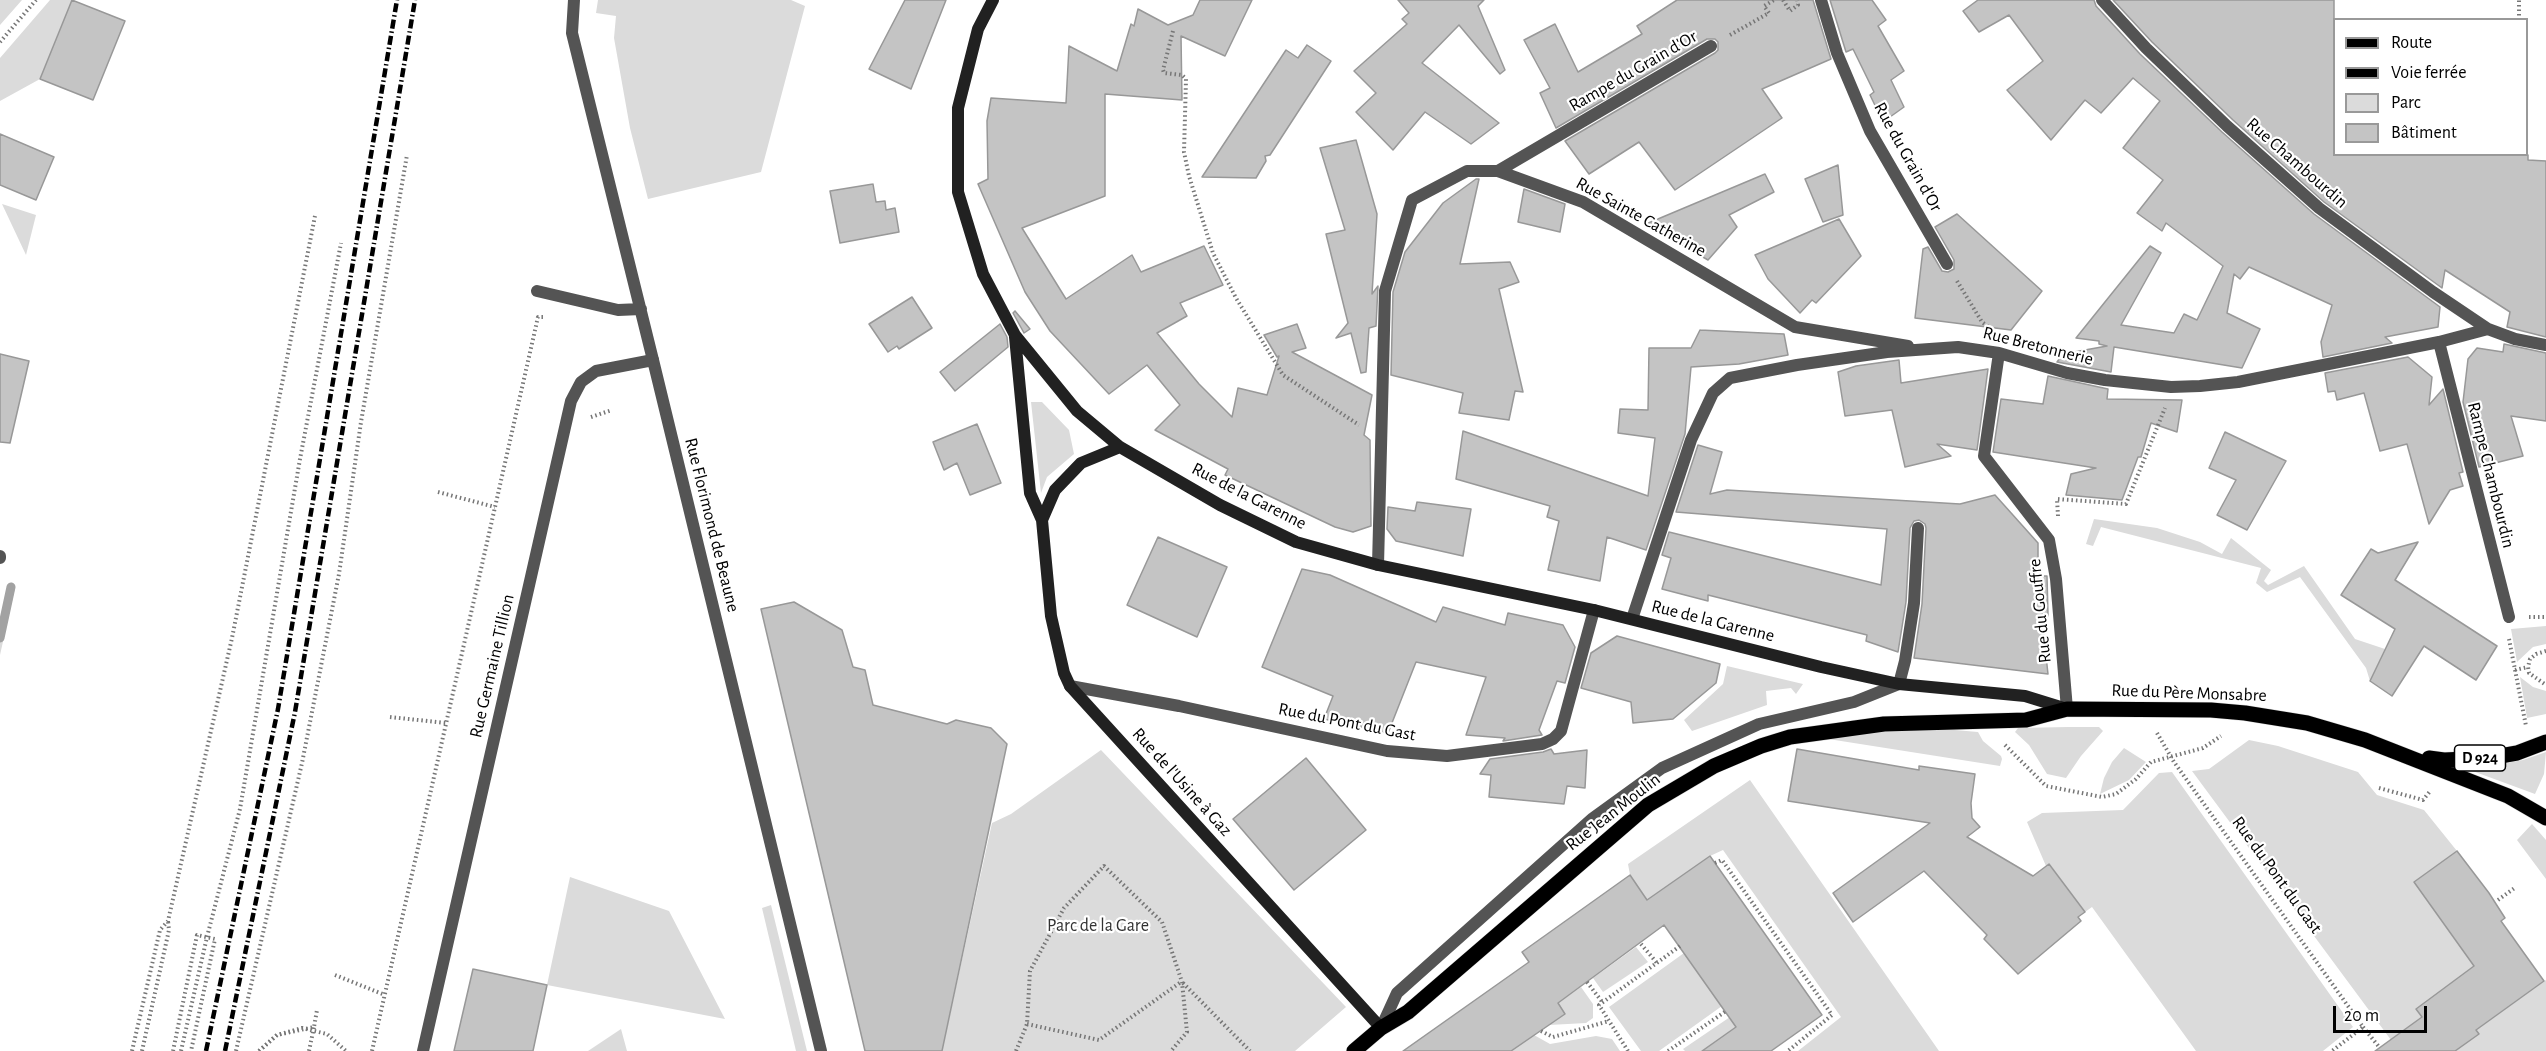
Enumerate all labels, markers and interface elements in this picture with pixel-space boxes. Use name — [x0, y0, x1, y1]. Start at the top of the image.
legend — [2333, 18, 2528, 156]
street label: Rampe du Grain d'Or — [1565, 26, 1701, 116]
text: Route — [2391, 34, 2432, 52]
text: Voie ferrée — [2391, 64, 2466, 82]
text: Parc — [2391, 94, 2421, 112]
street label: Rue du Grain d'Or — [1869, 98, 1947, 216]
street label: Rue Chambourdin — [2242, 113, 2352, 213]
text: Bâtiment — [2391, 124, 2457, 142]
street label: Rue Sainte Catherine — [1572, 172, 1710, 262]
street label: Rue Bretonnerie — [1981, 322, 2095, 370]
street label: Rampe Chambourdin — [2462, 400, 2520, 550]
street label: Rue Florimond de Beaune — [680, 436, 744, 614]
street label: Rue de la Garenne — [1188, 458, 1310, 534]
street label: Rue du Gouffre — [2024, 558, 2056, 664]
street label: Rue Germaine Tillion — [465, 592, 519, 740]
street label: Rue de la Garenne — [1649, 595, 1777, 647]
street label: Rue du Père Monsabre — [2111, 679, 2267, 707]
street label: Rue du Pont du Gast — [1276, 698, 1418, 746]
street label: Rue de l'Usine à Gaz — [1128, 723, 1236, 841]
road number: D 924 — [2454, 745, 2506, 771]
street label: Rue Jean Moulin — [1561, 768, 1665, 856]
street label: Rue du Pont du Gast — [2227, 812, 2327, 938]
park label: Parc de la Gare — [1047, 915, 1149, 937]
scale bar — [2336, 994, 2430, 1032]
text: 20 m — [2344, 1007, 2379, 1025]

